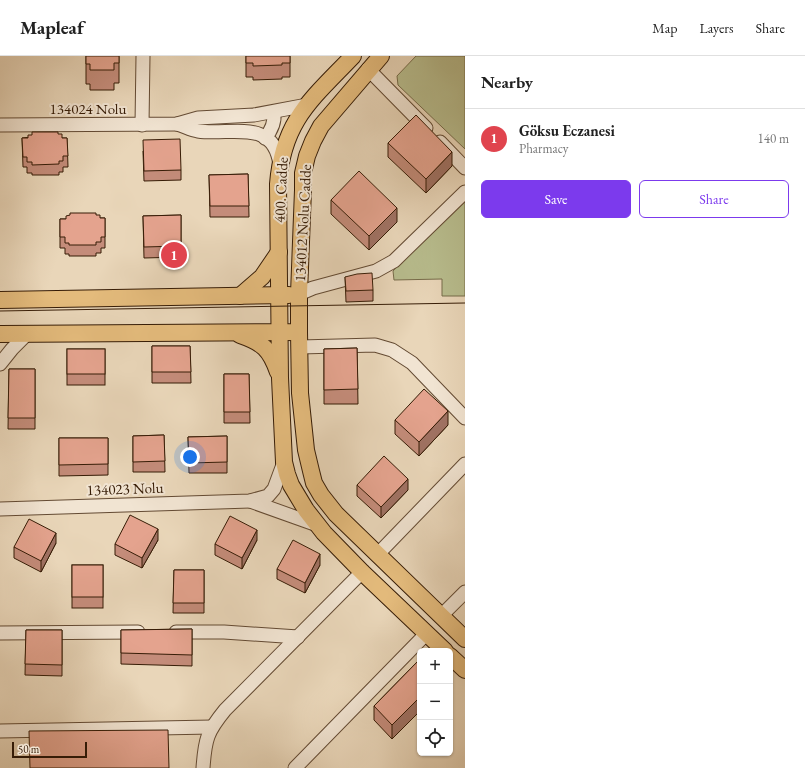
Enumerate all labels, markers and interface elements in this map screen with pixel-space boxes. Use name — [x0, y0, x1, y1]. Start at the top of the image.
text: Mapleaf — [20, 15, 84, 40]
text: Map — [652, 19, 677, 37]
text: Layers — [699, 19, 734, 37]
text: Share — [756, 19, 785, 37]
text: Nearby — [481, 71, 533, 93]
street label: 134024 Nolu — [50, 99, 126, 118]
text: Göksu Eczanesi — [519, 121, 615, 140]
text: 1 — [491, 130, 497, 147]
text: 140 m — [758, 130, 789, 147]
text: Pharmacy — [519, 140, 568, 157]
street label: 400. Cadde — [269, 157, 292, 223]
street label: 134012 Nolu Cadde — [290, 164, 315, 282]
button: Save — [481, 180, 631, 218]
button: Share — [639, 180, 789, 218]
pin: 1 — [161, 240, 187, 270]
your location — [180, 447, 200, 467]
street label: 134023 Nolu — [86, 478, 164, 499]
map controls — [417, 648, 453, 756]
button: + — [417, 648, 453, 684]
button: − — [417, 684, 453, 720]
button: locate — [417, 720, 453, 756]
scale bar — [12, 740, 87, 759]
text: 50 m — [18, 742, 39, 756]

